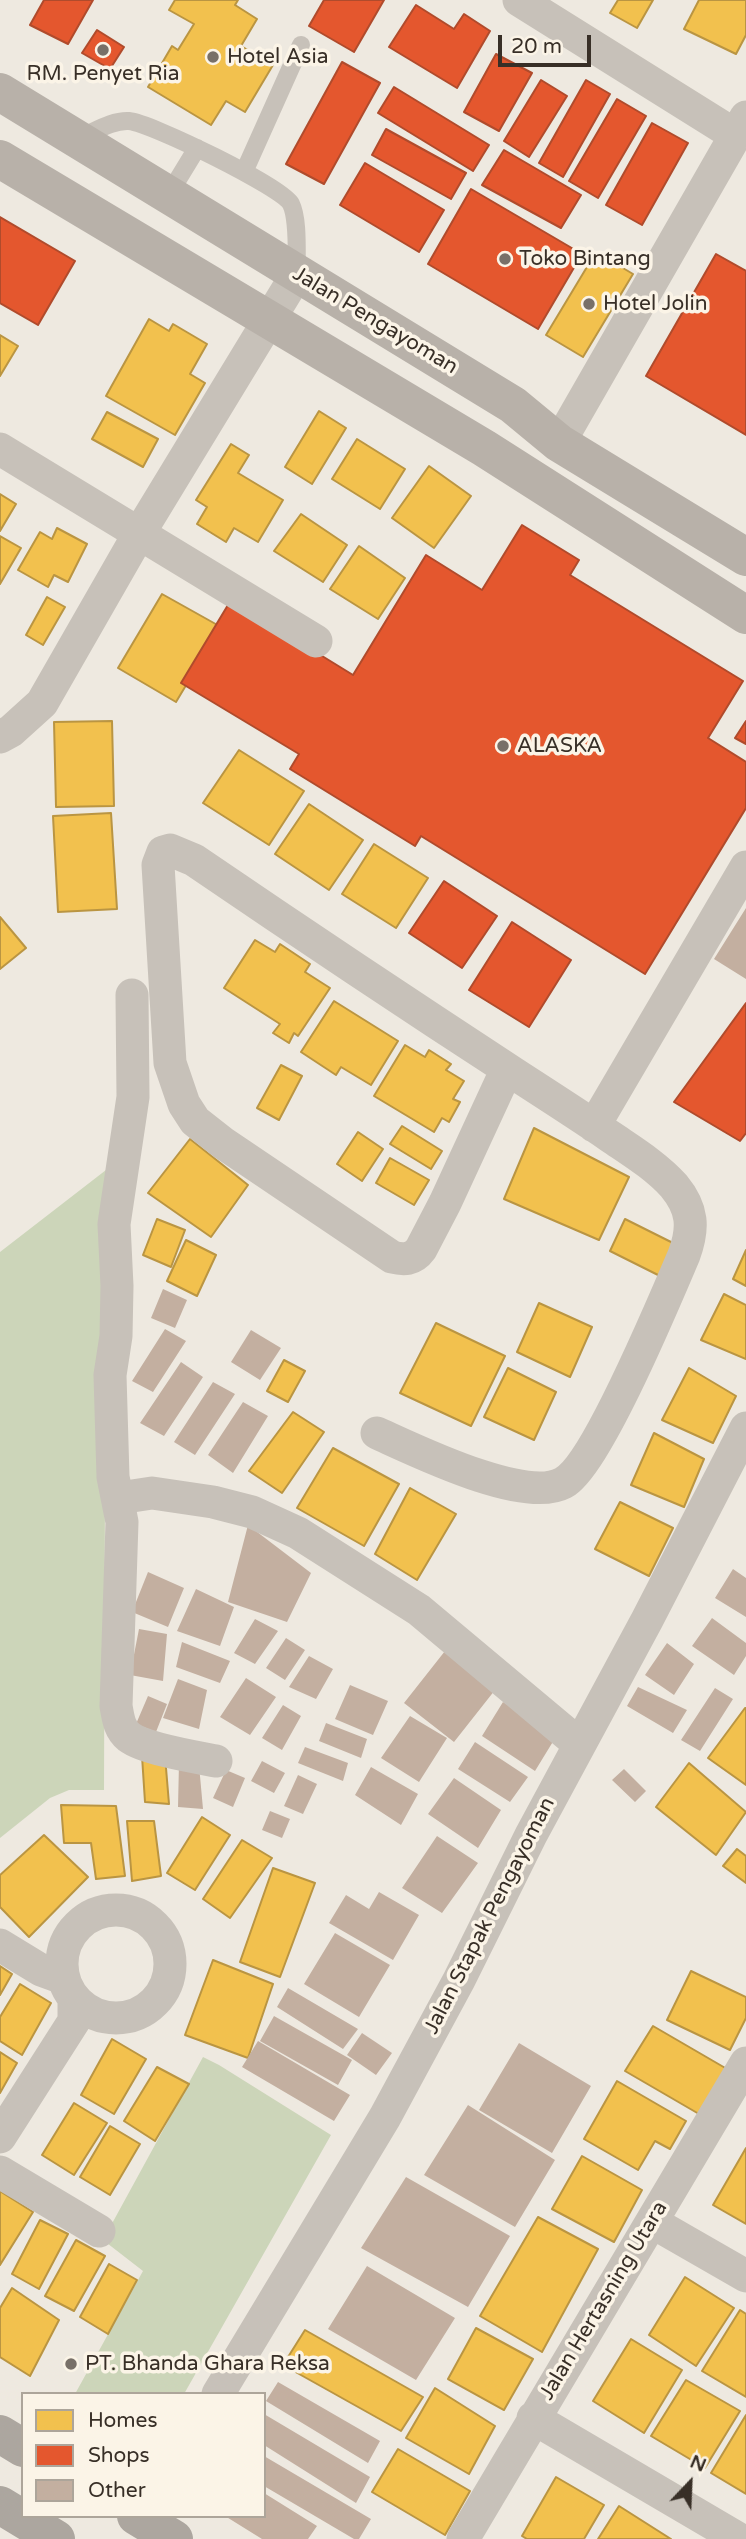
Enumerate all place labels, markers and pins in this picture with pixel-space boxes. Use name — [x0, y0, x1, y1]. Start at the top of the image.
marker: RM. Penyet Ria — [95, 42, 111, 58]
place label: Hotel Asia — [227, 44, 328, 70]
marker: Hotel Asia — [205, 49, 221, 65]
place label: RM. Penyet Ria — [27, 61, 179, 87]
place label: Toko Bintang — [519, 246, 651, 272]
marker: Toko Bintang — [497, 251, 513, 267]
place label: Hotel Jolin — [603, 291, 707, 317]
marker: Hotel Jolin — [581, 296, 597, 312]
place label: ALASKA — [517, 733, 602, 759]
marker: ALASKA — [495, 738, 511, 754]
place label: PT. Bhanda Ghara Reksa — [85, 2351, 330, 2377]
marker: PT. Bhanda Ghara Reksa — [63, 2356, 79, 2372]

